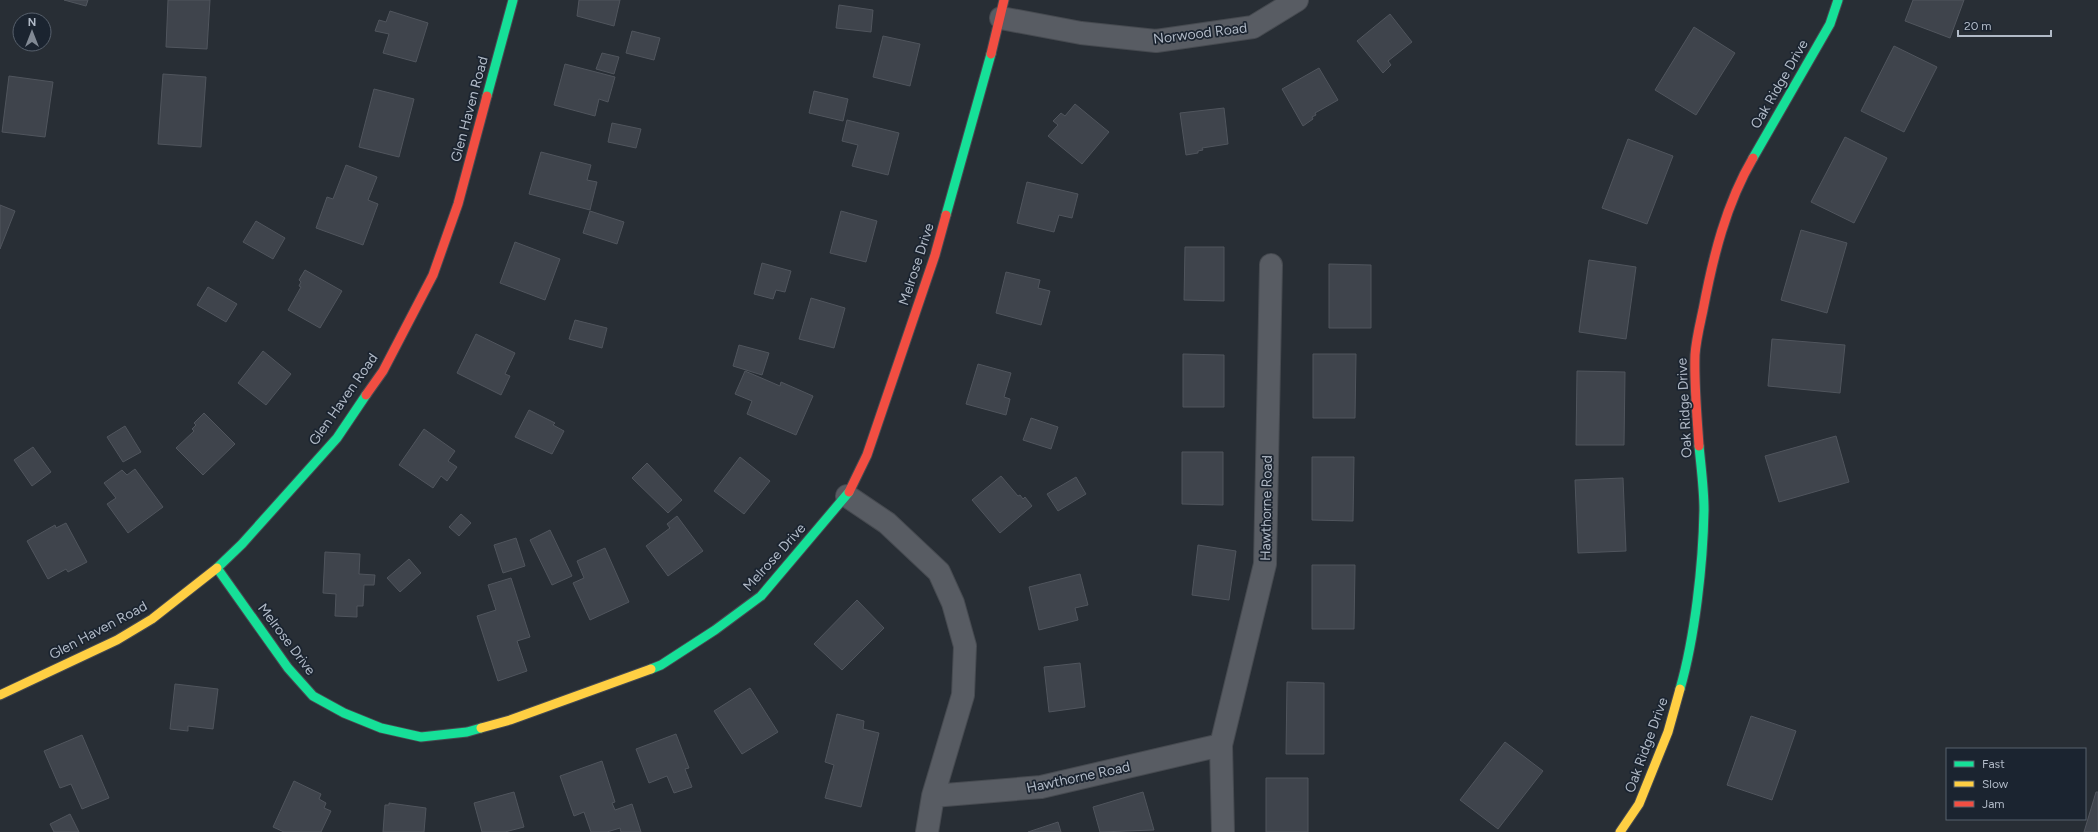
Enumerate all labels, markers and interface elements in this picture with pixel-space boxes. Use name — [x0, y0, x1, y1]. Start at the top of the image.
north arrow — [12, 12, 52, 52]
scale bar — [1958, 12, 2051, 38]
text: N — [28, 16, 36, 29]
street label: Norwood Road — [1152, 19, 1248, 48]
text: 20 m — [1964, 19, 1992, 33]
street label: Oak Ridge Drive — [1747, 36, 1812, 132]
street label: Glen Haven Road — [447, 55, 492, 164]
street label: Melrose Drive — [895, 221, 938, 307]
street label: Glen Haven Road — [305, 350, 381, 449]
street label: Oak Ridge Drive — [1673, 357, 1696, 458]
street label: Hawthorne Road — [1257, 455, 1276, 561]
street label: Melrose Drive — [739, 520, 810, 595]
street label: Glen Haven Road — [46, 597, 150, 663]
street label: Melrose Drive — [254, 600, 319, 679]
street label: Oak Ridge Drive — [1621, 695, 1672, 795]
legend — [1946, 748, 2086, 820]
text: Fast — [1982, 757, 2005, 771]
street label: Hawthorne Road — [1025, 758, 1132, 797]
text: Slow — [1982, 777, 2009, 791]
text: Jam — [1982, 797, 2005, 811]

